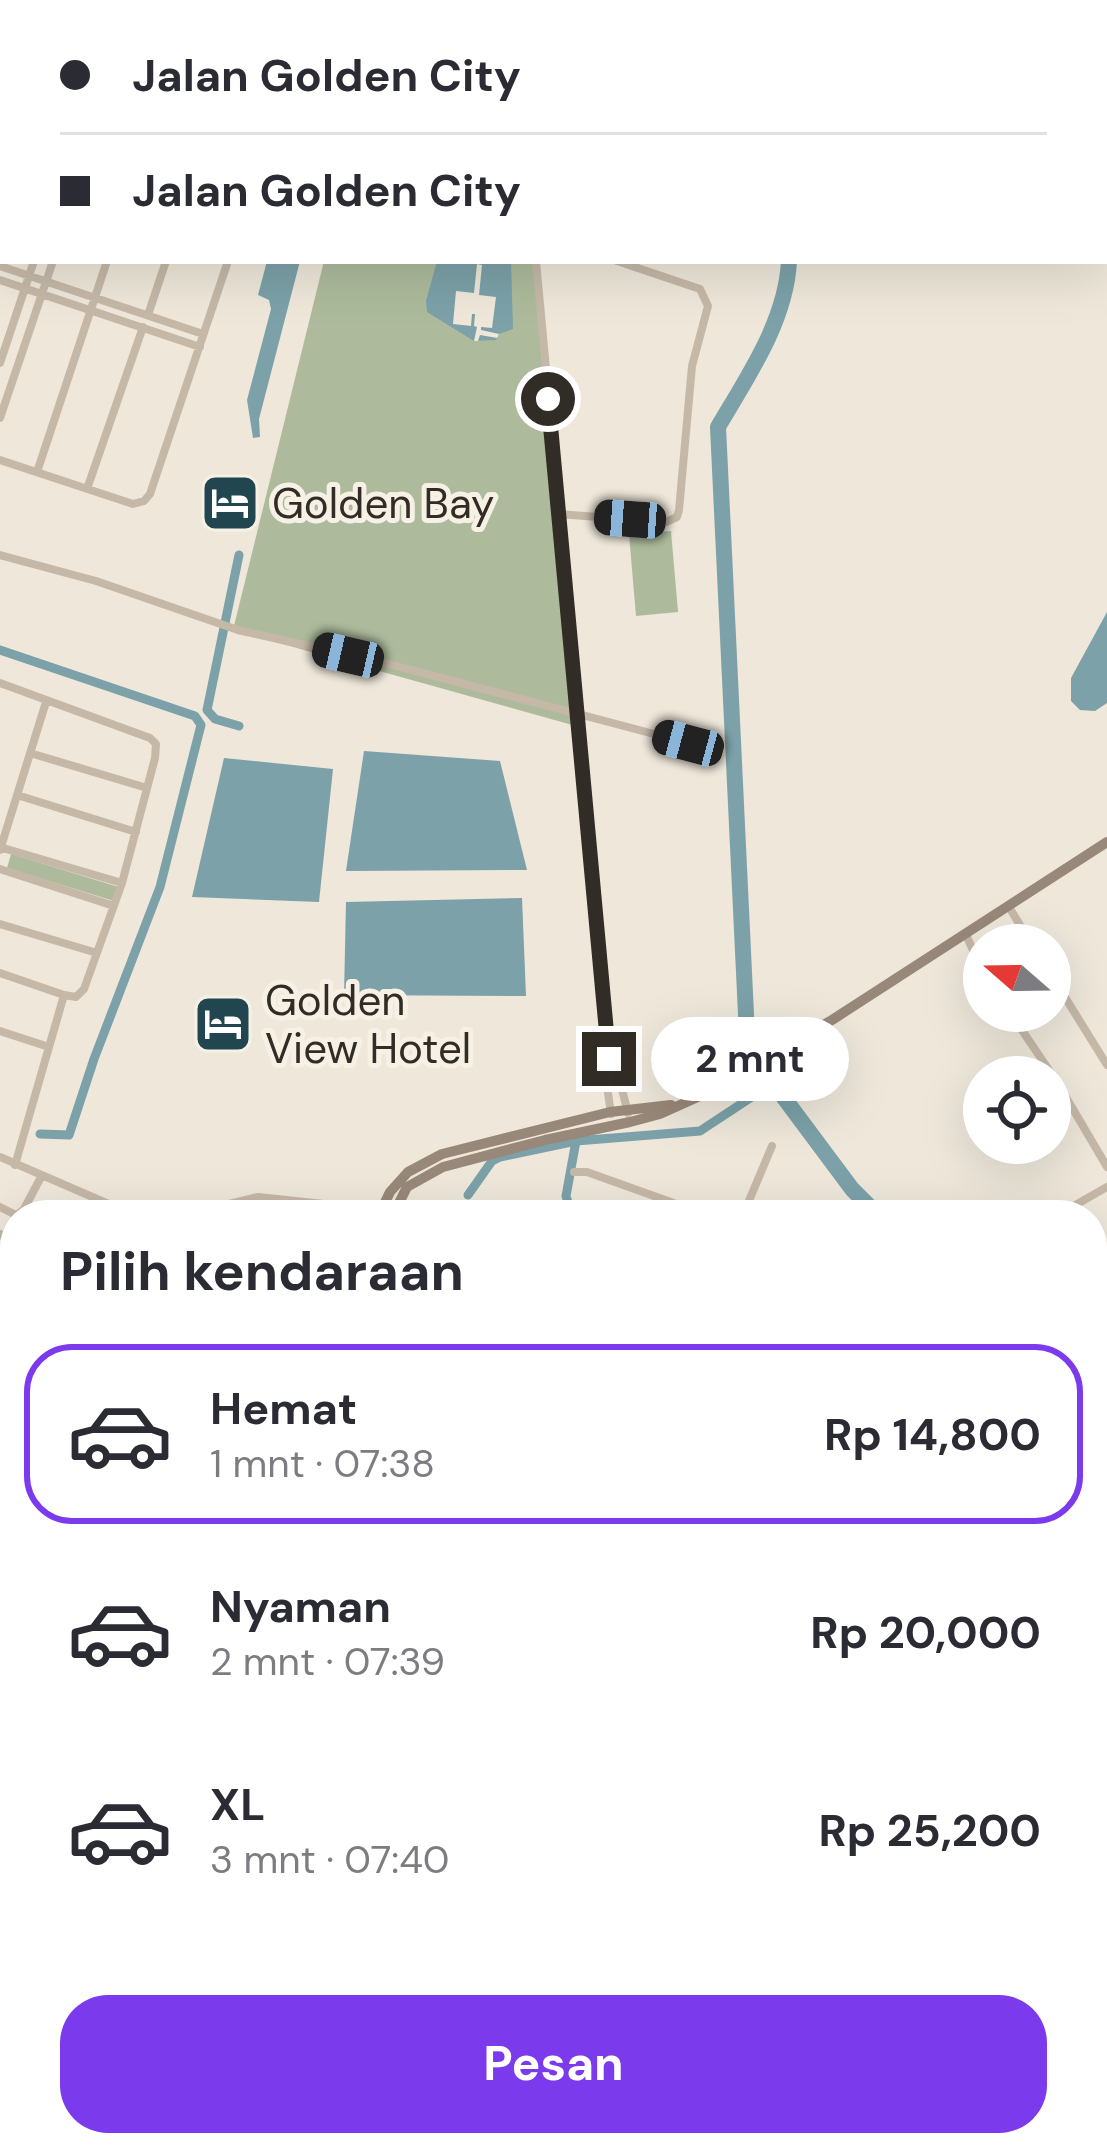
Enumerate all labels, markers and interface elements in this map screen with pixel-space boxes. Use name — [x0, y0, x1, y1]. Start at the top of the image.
text: Jalan Golden City — [132, 46, 521, 105]
text: Jalan Golden City — [132, 161, 521, 220]
route start — [521, 372, 575, 426]
hotel icon: Golden Bay — [199, 472, 261, 534]
place label: Golden Bay — [272, 476, 494, 531]
car — [593, 499, 667, 539]
car — [309, 629, 387, 681]
car — [649, 716, 727, 770]
north arrow — [963, 924, 1071, 1032]
map controls — [963, 924, 1071, 1164]
place label: Golden View Hotel — [265, 973, 471, 1076]
hotel icon: Golden View Hotel — [192, 993, 254, 1055]
callout: 2 mnt — [651, 1017, 849, 1101]
route end — [582, 1032, 636, 1086]
text: 2 mnt — [695, 1033, 805, 1084]
button: locate — [963, 1056, 1071, 1164]
text: Pilih kendaraan — [60, 1236, 464, 1307]
text: Hemat — [210, 1379, 357, 1438]
icon: car — [66, 1380, 174, 1488]
text: Rp 14,800 — [824, 1405, 1041, 1464]
text: 1 mnt · 07:38 — [210, 1438, 435, 1489]
text: Nyaman — [210, 1577, 391, 1636]
icon: car — [66, 1578, 174, 1686]
text: Rp 20,000 — [810, 1603, 1041, 1662]
text: 2 mnt · 07:39 — [210, 1636, 445, 1687]
text: XL — [210, 1775, 265, 1834]
icon: car — [66, 1776, 174, 1884]
text: Rp 25,200 — [818, 1801, 1041, 1860]
text: 3 mnt · 07:40 — [210, 1834, 450, 1885]
button: Pesan — [60, 1995, 1047, 2133]

